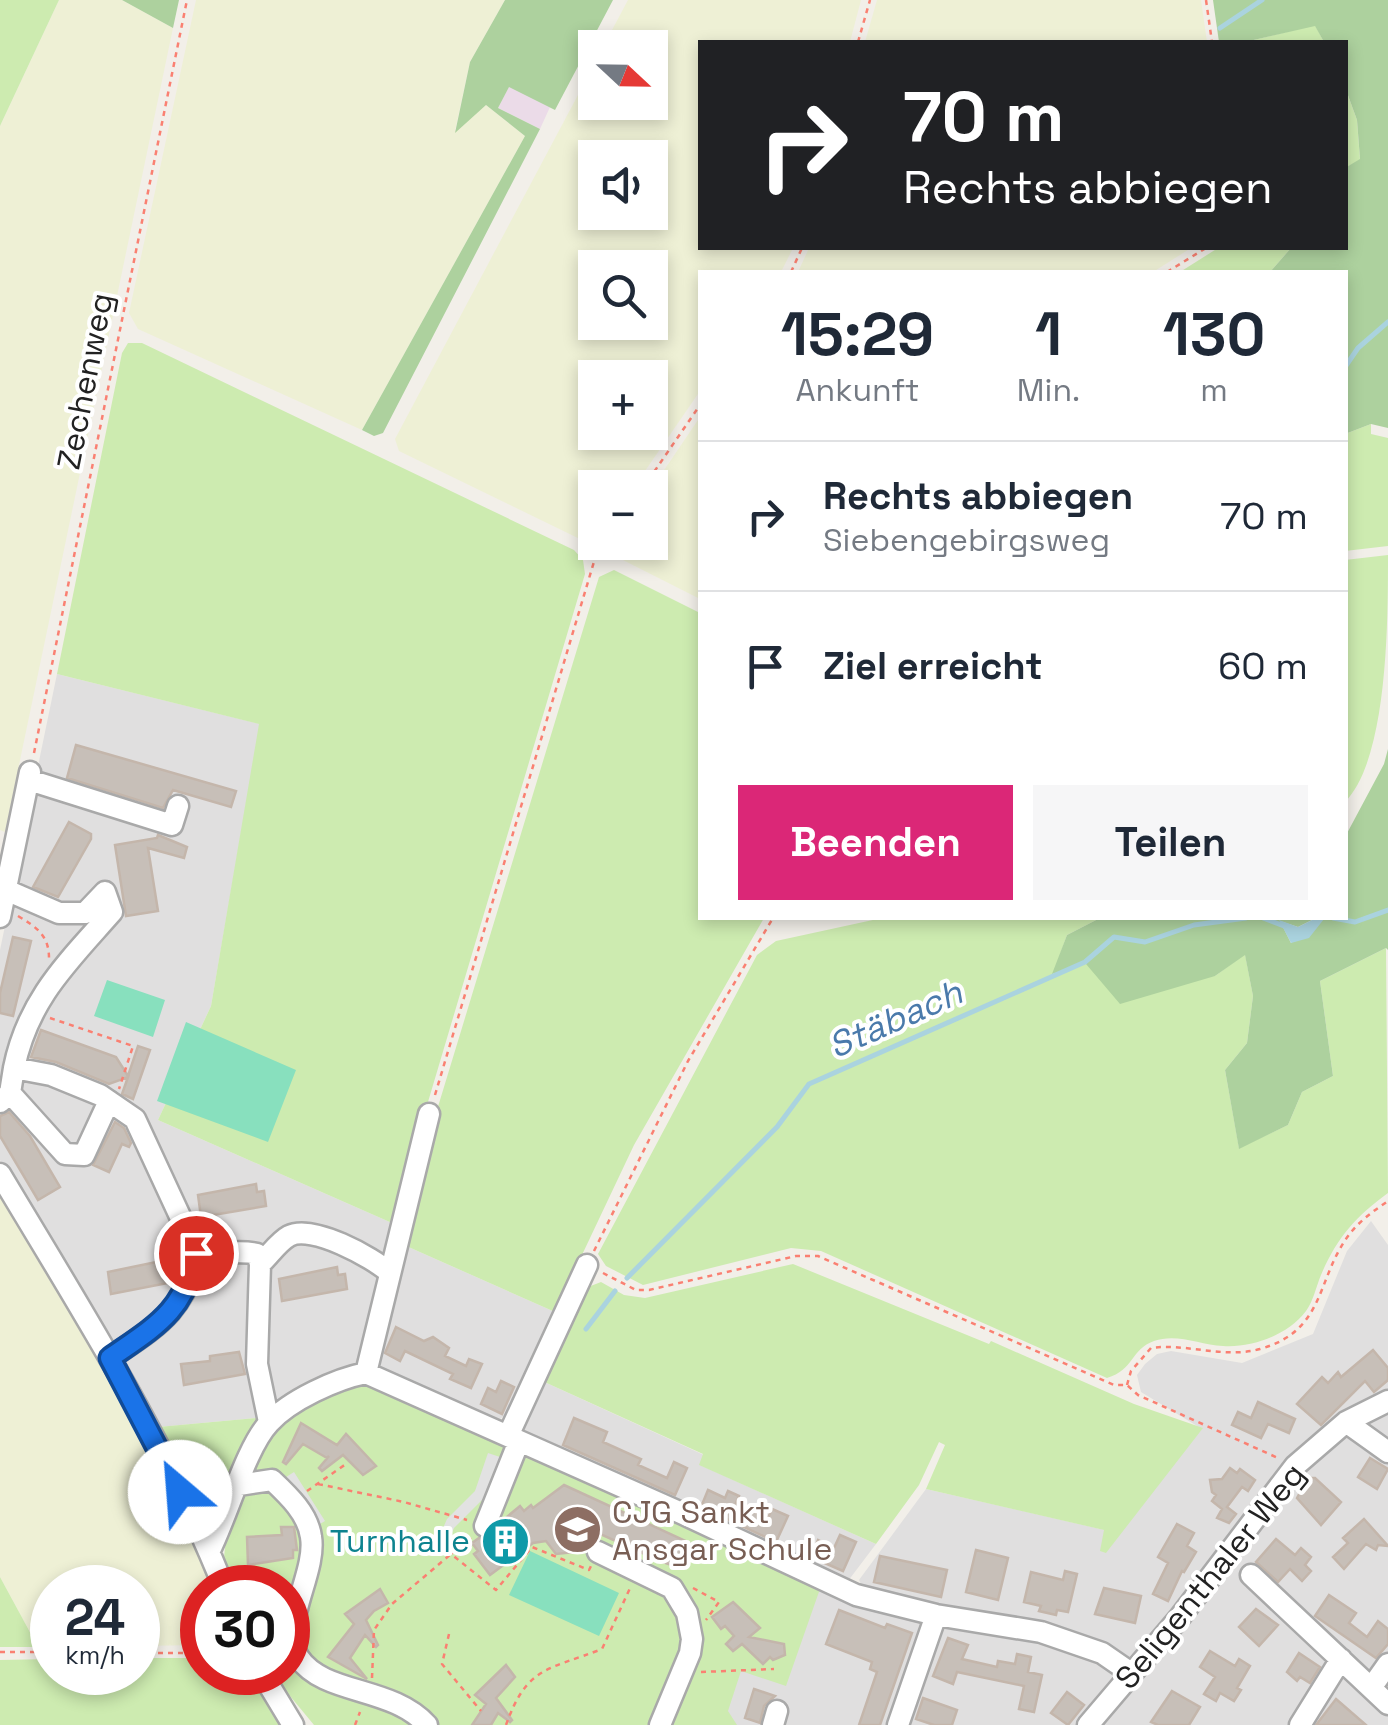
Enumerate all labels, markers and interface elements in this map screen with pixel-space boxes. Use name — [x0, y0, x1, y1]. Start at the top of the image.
north arrow — [578, 30, 668, 120]
map controls — [578, 30, 668, 560]
text: 70 m — [903, 72, 1064, 161]
icon: right — [738, 80, 868, 210]
button: sound — [578, 140, 668, 230]
text: Rechts abbiegen — [903, 159, 1273, 216]
button: search — [578, 250, 668, 340]
street label: Zechenweg — [48, 289, 122, 473]
text: 15:29 — [781, 296, 934, 373]
text: 1 — [1035, 296, 1062, 373]
text: 130 — [1163, 296, 1265, 373]
button: + — [578, 360, 668, 450]
text: Ankunft — [795, 370, 919, 410]
text: Min. — [1017, 370, 1080, 410]
text: m — [1200, 370, 1228, 410]
button: − — [578, 470, 668, 560]
text: Rechts abbiegen — [823, 472, 1133, 520]
icon: right — [738, 489, 793, 544]
text: 70 m — [1220, 492, 1308, 540]
text: Siebengebirgsweg — [823, 520, 1110, 560]
icon: arrive — [738, 639, 793, 694]
text: Ziel erreicht — [823, 642, 1043, 690]
text: 60 m — [1218, 642, 1308, 690]
button: Beenden — [738, 785, 1013, 900]
button: Teilen — [1033, 785, 1308, 900]
water label: Stäbach — [821, 970, 969, 1068]
pin — [154, 1211, 239, 1296]
icon: arrive — [169, 1226, 224, 1281]
position arrow — [128, 1440, 232, 1544]
street label: Seligenthaler Weg — [1107, 1455, 1313, 1697]
place label: CJG Sankt Ansgar Schule — [612, 1492, 832, 1569]
school or university icon: CJG Sankt Ansgar Schule — [551, 1504, 603, 1556]
building icon: Turnhalle — [479, 1515, 531, 1567]
place label: Turnhalle — [330, 1521, 470, 1561]
speed limit sign: 30 — [180, 1565, 310, 1695]
text: 24 — [65, 1586, 125, 1650]
text: km/h — [65, 1639, 125, 1671]

